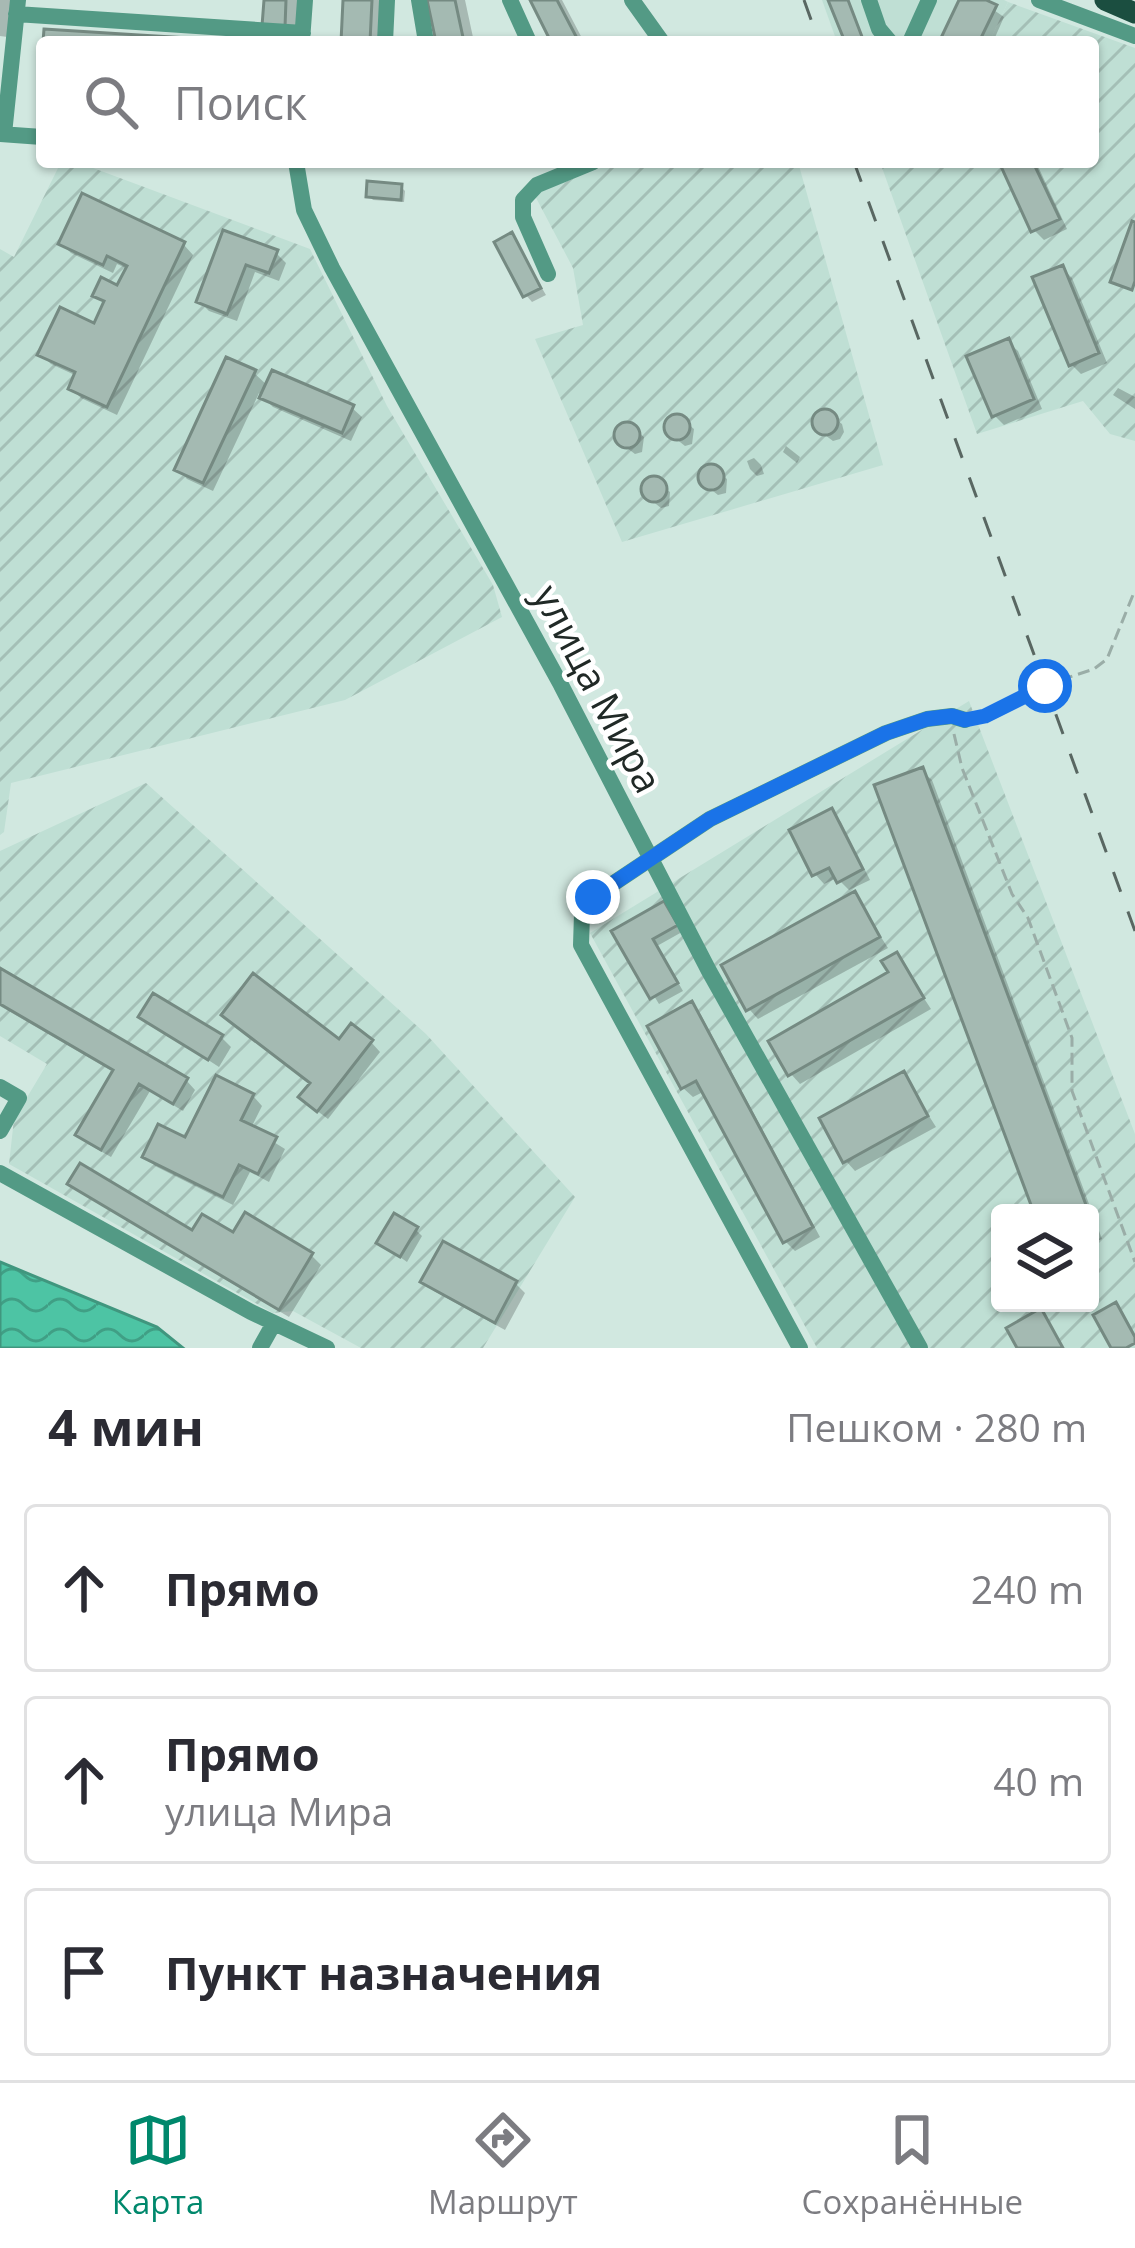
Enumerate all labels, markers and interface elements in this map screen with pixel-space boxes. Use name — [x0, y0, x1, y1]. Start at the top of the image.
search box — [36, 36, 1099, 168]
icon: search — [78, 69, 144, 135]
text: Поиск — [174, 72, 307, 133]
street label: улица Мира — [522, 575, 676, 801]
route start — [1018, 659, 1072, 713]
route end — [566, 870, 620, 924]
map controls — [991, 1204, 1099, 1312]
button: layers — [991, 1204, 1099, 1312]
text: 4 мин — [48, 1391, 204, 1461]
text: Пешком · 280 m — [786, 1400, 1087, 1453]
icon: ahead — [51, 1555, 117, 1621]
text: Прямо — [165, 1558, 320, 1619]
text: 240 m — [971, 1562, 1084, 1615]
text: Прямо — [165, 1723, 320, 1784]
icon: ahead — [51, 1747, 117, 1813]
text: 40 m — [993, 1754, 1084, 1807]
text: улица Мира — [165, 1784, 393, 1837]
icon: arrive — [51, 1939, 117, 2005]
text: Пункт назначения — [165, 1942, 602, 2003]
tab: Карта — [112, 2107, 204, 2224]
tab: Маршрут — [428, 2107, 578, 2224]
tab: Сохранённые — [802, 2107, 1023, 2224]

